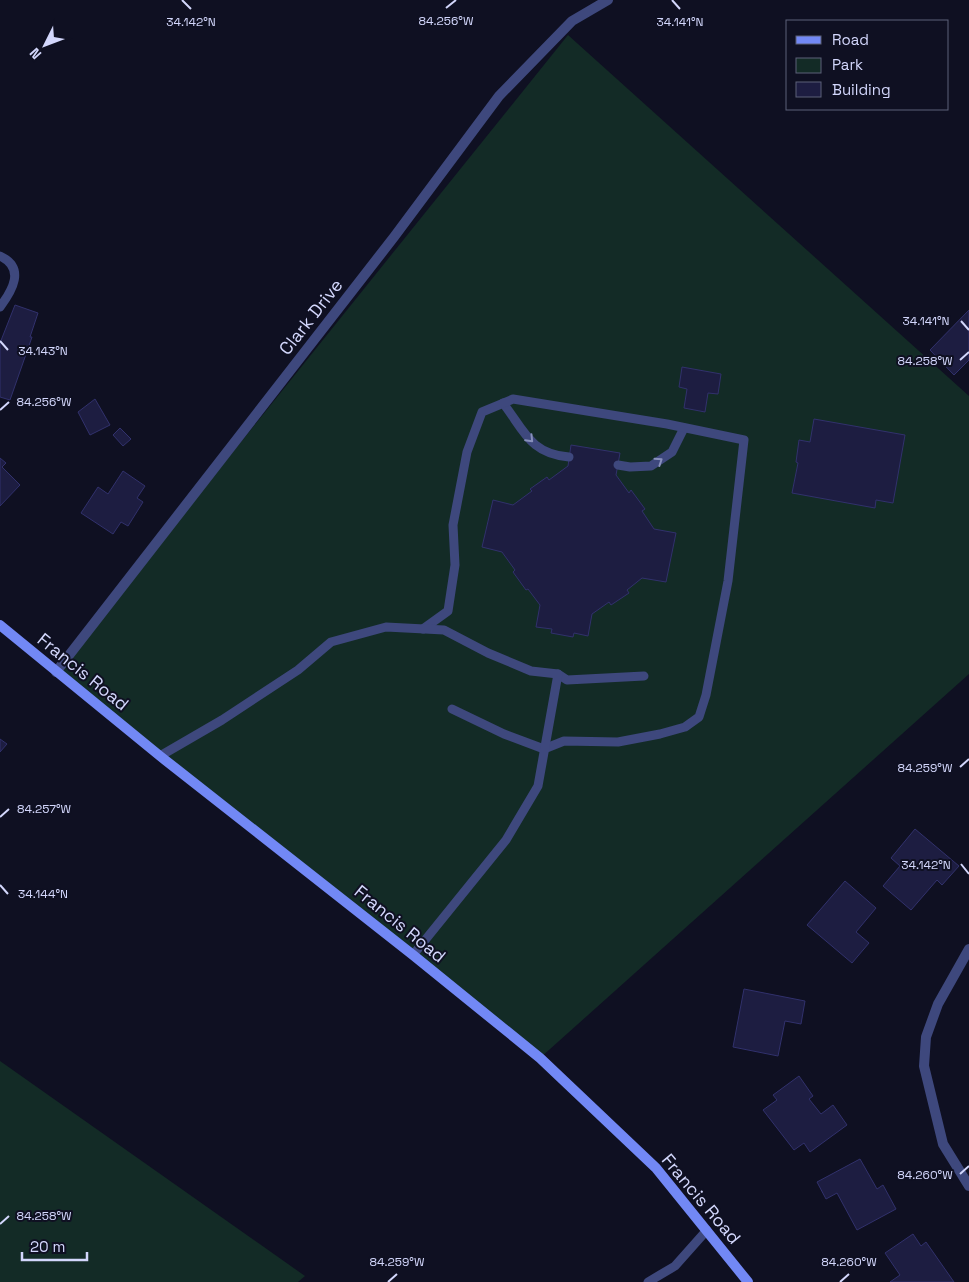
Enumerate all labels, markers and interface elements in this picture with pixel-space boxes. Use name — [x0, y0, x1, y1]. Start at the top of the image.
text: 84.256°W — [419, 13, 474, 29]
text: 34.142°N — [166, 14, 216, 30]
text: 34.141°N — [656, 14, 704, 30]
north arrow — [20, 20, 70, 70]
legend — [786, 20, 949, 110]
text: Road — [832, 30, 869, 49]
text: N — [26, 44, 45, 63]
text: Park — [832, 55, 863, 74]
text: Building — [832, 80, 891, 99]
street label: Clark Drive — [274, 274, 348, 359]
text: 34.141°N — [902, 313, 950, 329]
text: 34.143°N — [18, 343, 68, 359]
text: 84.258°W — [898, 353, 953, 369]
text: 84.256°W — [17, 394, 72, 410]
one-way arrow — [524, 433, 533, 442]
one-way arrow — [653, 458, 662, 467]
street label: Francis Road — [33, 628, 134, 715]
text: 84.259°W — [898, 760, 953, 776]
text: 84.257°W — [17, 801, 72, 817]
text: 34.142°N — [901, 857, 951, 873]
street label: Francis Road — [350, 880, 451, 967]
text: 34.144°N — [18, 886, 68, 902]
street label: Francis Road — [657, 1149, 746, 1249]
text: 84.260°W — [897, 1167, 953, 1183]
text: 84.258°W — [17, 1208, 72, 1224]
scale bar — [22, 1230, 88, 1262]
text: 20 m — [30, 1237, 65, 1256]
text: 84.259°W — [370, 1254, 425, 1270]
text: 84.260°W — [821, 1254, 877, 1270]

